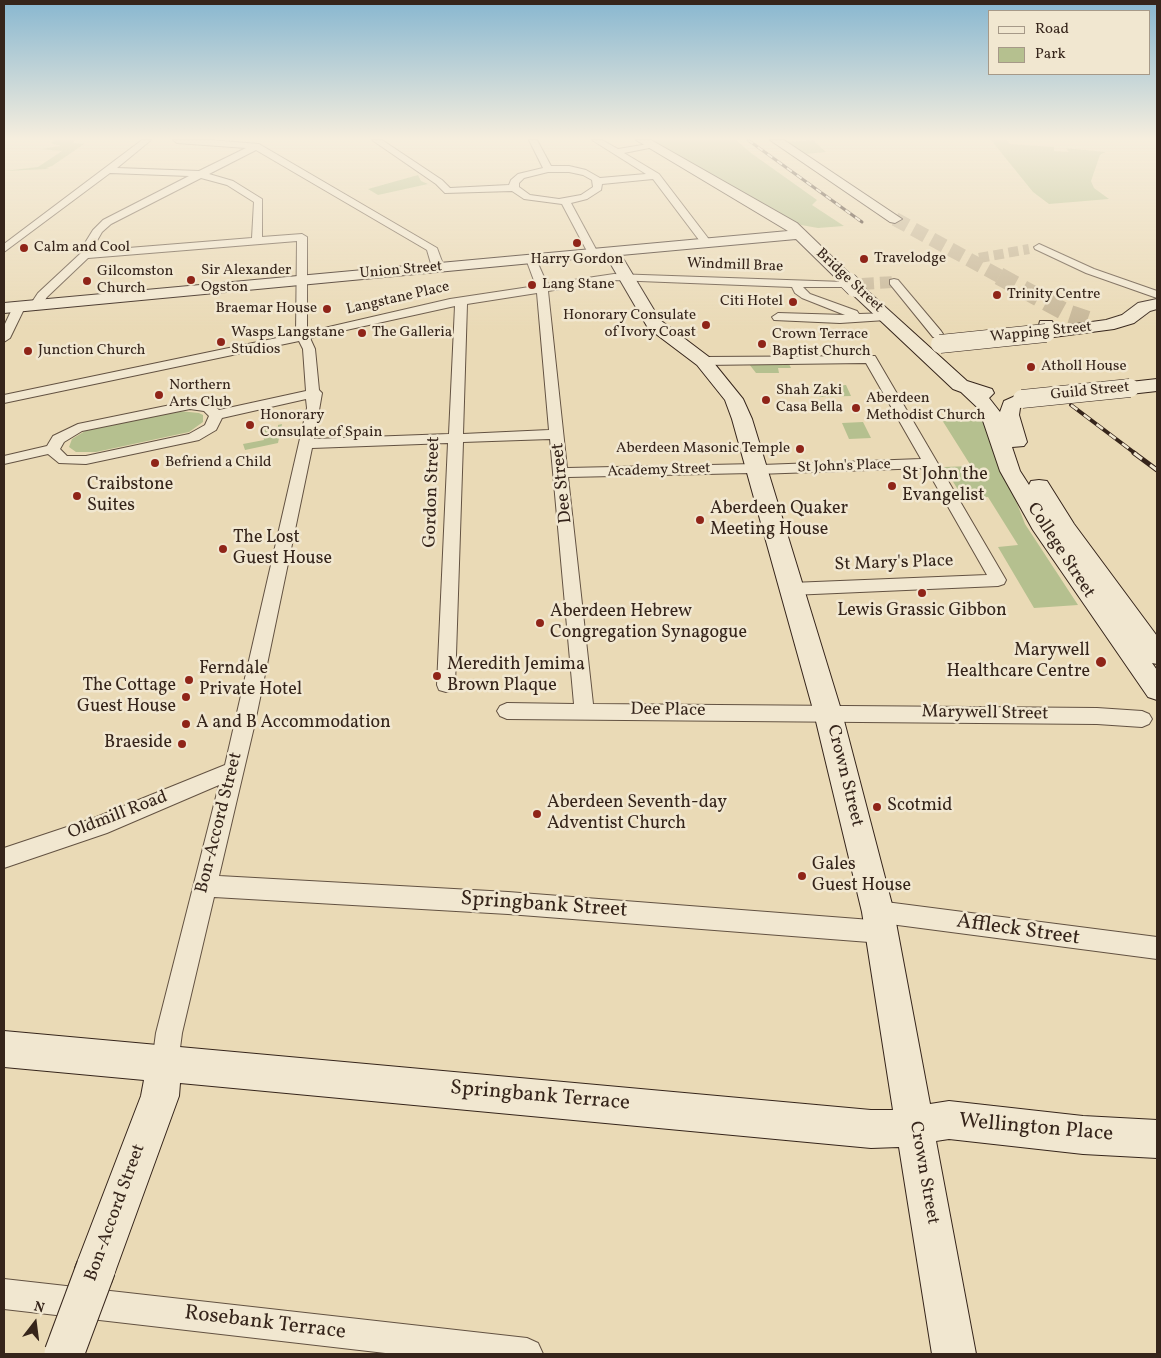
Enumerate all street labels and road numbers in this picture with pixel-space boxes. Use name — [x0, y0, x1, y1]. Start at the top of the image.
street label: Bridge Street — [812, 245, 886, 317]
street label: Windmill Brae — [686, 255, 784, 277]
street label: Union Street — [359, 258, 443, 284]
street label: Langstane Place — [345, 278, 451, 320]
street label: Wapping Street — [989, 319, 1093, 347]
street label: Guild Street — [1050, 379, 1130, 405]
street label: Gordon Street — [420, 436, 446, 548]
street label: Dee Street — [548, 442, 578, 524]
street label: St John's Place — [797, 456, 891, 478]
street label: Academy Street — [607, 460, 711, 482]
street label: College Street — [1021, 499, 1099, 603]
street label: St Mary's Place — [834, 551, 954, 577]
street label: Dee Place — [630, 700, 706, 722]
street label: Marywell Street — [921, 702, 1049, 726]
street label: Crown Street — [821, 723, 867, 829]
street label: Bon-Accord Street — [192, 750, 248, 896]
street label: Oldmill Road — [65, 787, 171, 845]
street label: Springbank Street — [460, 888, 628, 924]
street label: Affleck Street — [955, 910, 1081, 952]
street label: Springbank Terrace — [449, 1077, 631, 1117]
street label: Wellington Place — [958, 1110, 1114, 1148]
street label: Crown Street — [903, 1120, 943, 1226]
street label: Bon-Accord Street — [81, 1141, 151, 1285]
street label: Rosebank Terrace — [183, 1302, 347, 1346]

